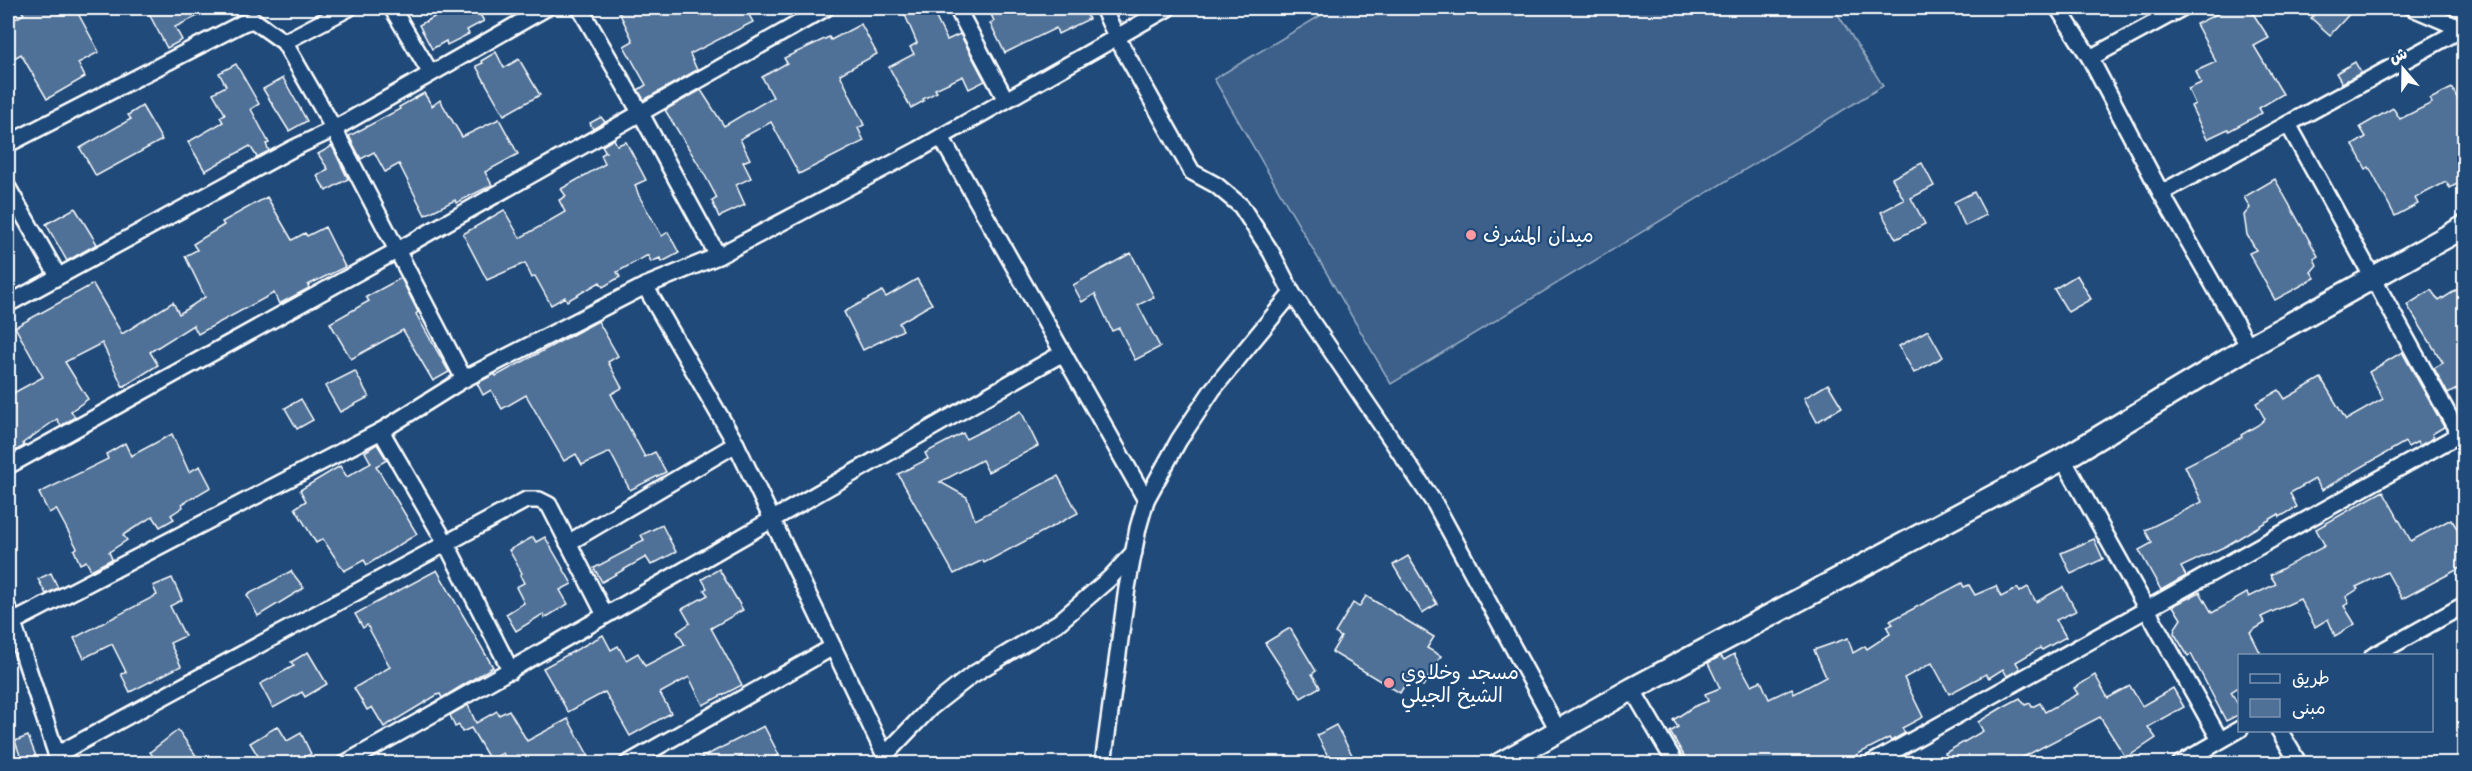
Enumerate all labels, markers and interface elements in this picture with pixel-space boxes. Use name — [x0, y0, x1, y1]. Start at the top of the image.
north arrow — [2373, 39, 2433, 99]
text: ش — [2387, 44, 2410, 67]
place label: ميدان المشرف — [1483, 224, 1594, 247]
marker: ميدان المشرف — [1464, 228, 1478, 242]
legend — [2238, 654, 2433, 732]
place label: مسجد وخلاوي الشيخ الجيلي — [1401, 661, 1519, 713]
text: طريق — [2292, 668, 2330, 689]
marker: مسجد وخلاوي الشيخ الجيلي — [1382, 676, 1396, 690]
text: مبنى — [2292, 698, 2326, 719]

